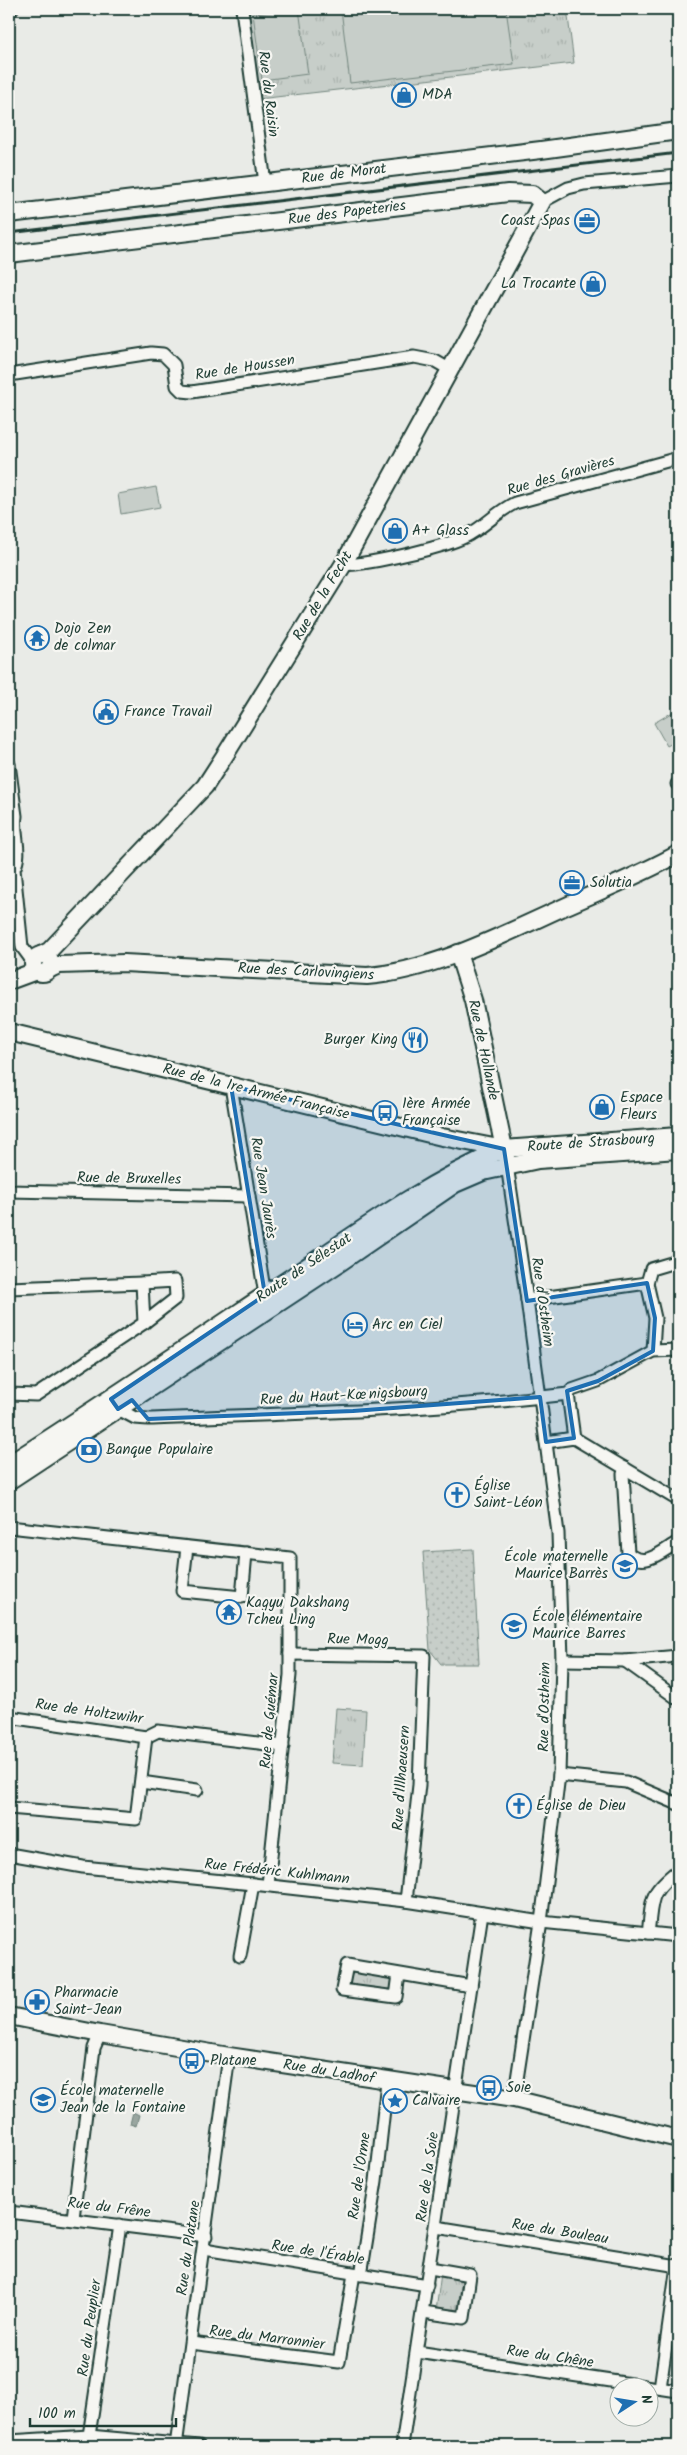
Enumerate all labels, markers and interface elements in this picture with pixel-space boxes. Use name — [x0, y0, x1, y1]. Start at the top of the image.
street label: Rue du Raisin — [251, 49, 285, 139]
shop icon: MDA — [391, 82, 417, 108]
place label: MDA — [422, 83, 453, 107]
street label: Rue de Morat — [300, 157, 388, 191]
street label: Rue des Papeteries — [287, 194, 408, 232]
office icon: Coast Spas — [574, 208, 600, 234]
place label: Coast Spas — [500, 209, 571, 233]
shop icon: La Trocante — [580, 271, 606, 297]
place label: La Trocante — [501, 272, 576, 296]
street label: Rue de Houssen — [193, 348, 297, 388]
street label: Rue des Gravières — [504, 449, 618, 503]
shop icon: A+ Glass — [382, 518, 408, 544]
place label: A+ Glass — [412, 519, 469, 543]
street label: Rue de la Fecht — [287, 546, 359, 645]
place label: Dojo Zen de colmar — [54, 617, 116, 658]
temple icon: Dojo Zen de colmar — [24, 625, 50, 651]
public building icon: France Travail — [93, 699, 119, 725]
place label: France Travail — [124, 700, 212, 724]
office icon: Solutia — [559, 870, 585, 896]
place label: Solutia — [590, 871, 632, 895]
street label: Rue des Carlovingiens — [237, 956, 375, 988]
street label: Rue de Hollande — [461, 997, 505, 1103]
restaurant icon: Burger King — [402, 1027, 428, 1053]
place label: Burger King — [324, 1028, 398, 1052]
street label: Rue de la 1re Armée Française — [160, 1057, 352, 1127]
place label: Espace Fleurs — [620, 1086, 663, 1127]
place label: 1ère Armée Française — [402, 1092, 471, 1133]
shop icon: Espace Fleurs — [589, 1094, 615, 1120]
bus stop icon: 1ère Armée Française — [372, 1100, 398, 1126]
street label: Route de Strasbourg — [526, 1127, 656, 1159]
street label: Rue Jean Jaurès — [243, 1135, 283, 1241]
street label: Rue de Bruxelles — [77, 1166, 182, 1192]
street label: Route de Sélestat — [251, 1227, 357, 1309]
street label: Rue d'Ostheim — [524, 1256, 560, 1348]
hotel icon: Arc en Ciel — [342, 1312, 368, 1338]
place label: Arc en Ciel — [372, 1313, 443, 1337]
street label: Rue du Haut-Kœnigsbourg — [260, 1380, 428, 1412]
bank icon: Banque Populaire — [76, 1437, 102, 1463]
place label: Banque Populaire — [106, 1438, 213, 1462]
place label: Église Saint-Léon — [474, 1474, 543, 1515]
church icon: Église Saint-Léon — [444, 1482, 470, 1508]
place label: École maternelle Maurice Barrès — [504, 1545, 609, 1586]
school or university icon: École maternelle Maurice Barrès — [612, 1553, 638, 1579]
place label: Kagyu Dakshang Tcheu Ling — [246, 1591, 350, 1632]
temple icon: Kagyu Dakshang Tcheu Ling — [216, 1599, 242, 1625]
place label: École élémentaire Maurice Barres — [532, 1605, 643, 1646]
school or university icon: École élémentaire Maurice Barres — [501, 1613, 527, 1639]
street label: Rue Mogg — [327, 1627, 389, 1653]
street label: Rue d'Ostheim — [532, 1662, 558, 1752]
street label: Rue de Guémar — [254, 1671, 286, 1770]
street label: Rue de Holtzwihr — [34, 1693, 145, 1732]
street label: Rue d'Illhaeusern — [386, 1725, 418, 1831]
church icon: Église de Dieu — [506, 1793, 532, 1819]
place label: Église de Dieu — [536, 1794, 626, 1818]
street label: Rue Frédéric Kuhlmann — [203, 1852, 351, 1892]
place label: Pharmacie Saint-Jean — [54, 1981, 122, 2022]
pharmacy icon: Pharmacie Saint-Jean — [24, 1989, 50, 2015]
bus stop icon: Platane — [179, 2048, 205, 2074]
place label: Platane — [210, 2049, 257, 2073]
street label: Rue du Ladhof — [281, 2053, 378, 2091]
bus stop icon: Soie — [476, 2075, 502, 2101]
place label: Soie — [506, 2076, 531, 2100]
place label: École maternelle Jean de la Fontaine — [60, 2079, 186, 2120]
school or university icon: École maternelle Jean de la Fontaine — [30, 2087, 56, 2113]
place icon: Calvaire — [382, 2088, 408, 2114]
place label: Calvaire — [412, 2089, 461, 2113]
street label: Rue de la Soie — [410, 2130, 446, 2224]
street label: Rue de l'Orme — [342, 2131, 378, 2221]
street label: Rue du Frêne — [66, 2191, 152, 2225]
street label: Rue du Platane — [170, 2199, 208, 2297]
street label: Rue du Bouleau — [510, 2213, 610, 2251]
street label: Rue de l'Érable — [270, 2234, 367, 2272]
street label: Rue du Peuplier — [71, 2277, 109, 2378]
street label: Rue du Marronnier — [208, 2319, 327, 2357]
street label: Rue du Chêne — [505, 2339, 595, 2375]
north arrow — [610, 2378, 660, 2428]
text: N — [634, 2393, 657, 2406]
scale bar — [30, 2395, 176, 2427]
text: 100 m — [38, 2402, 76, 2426]

